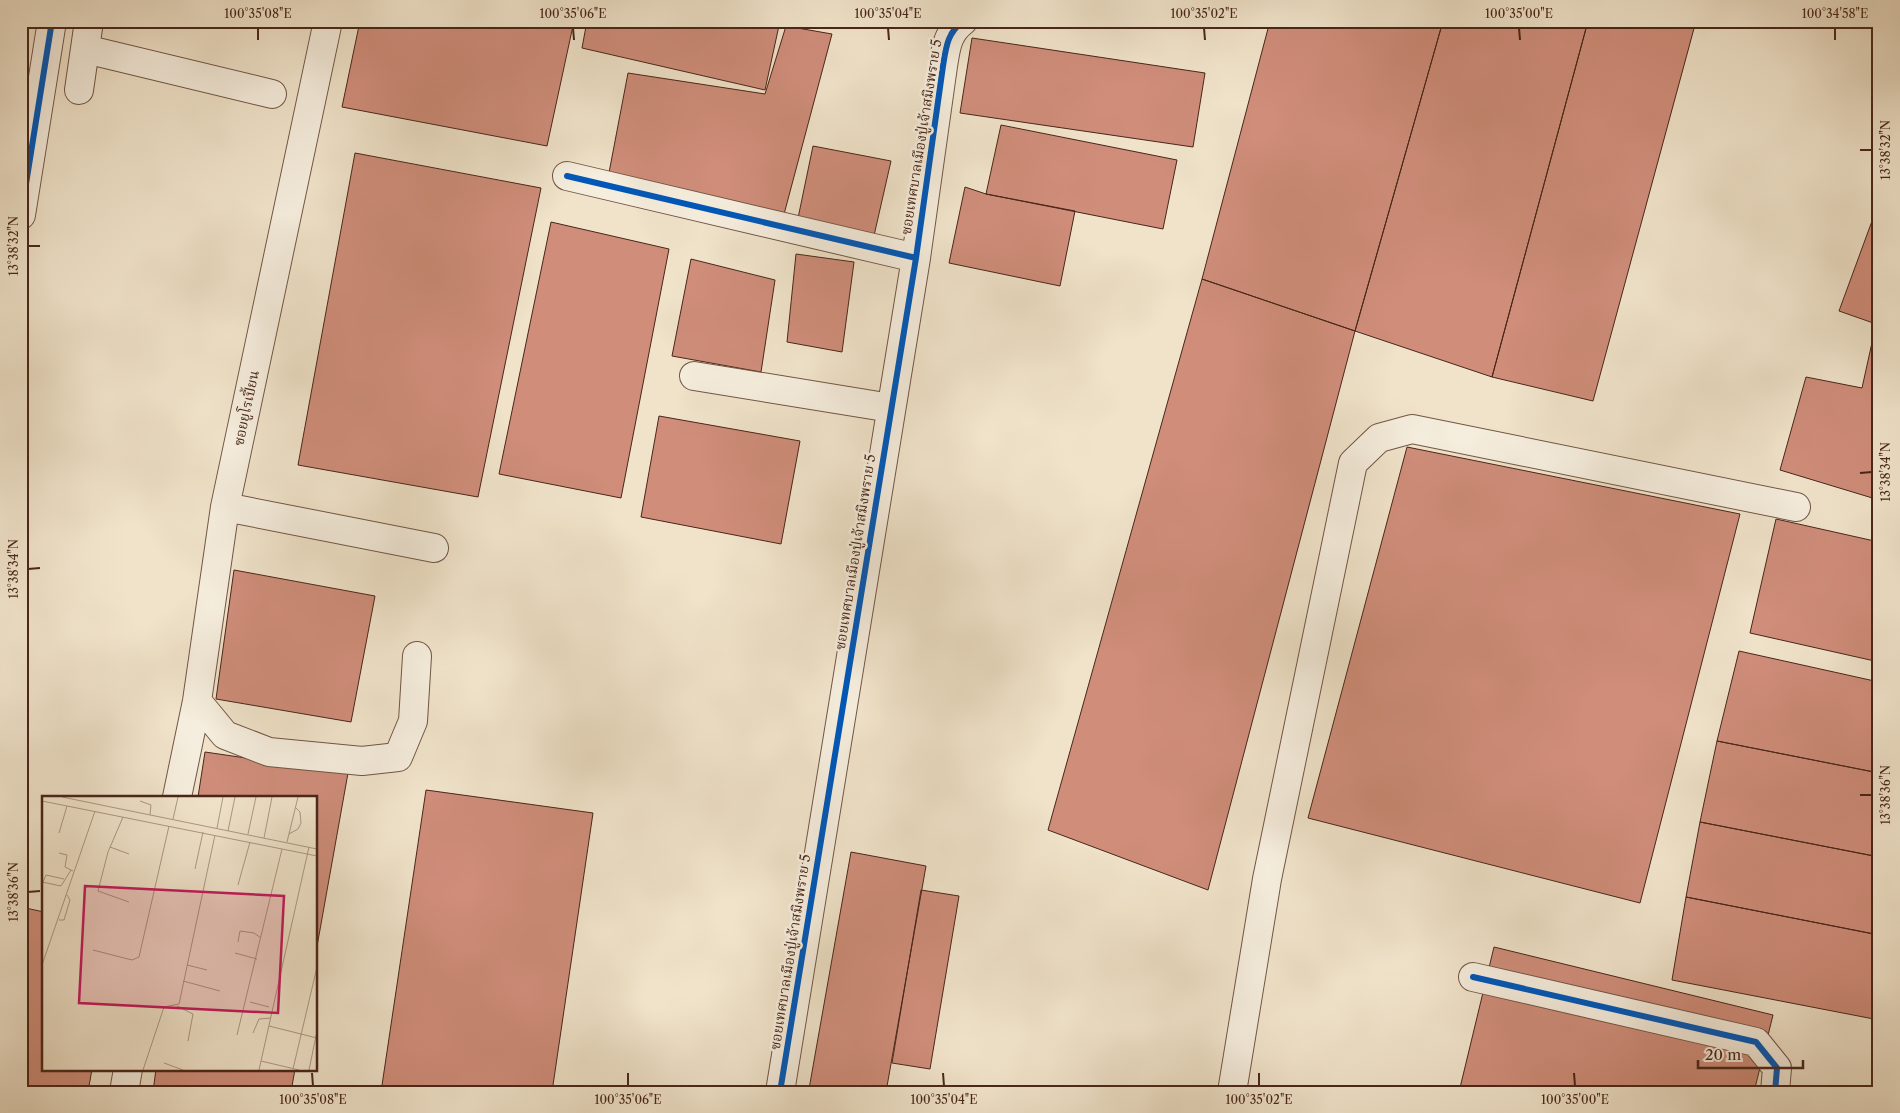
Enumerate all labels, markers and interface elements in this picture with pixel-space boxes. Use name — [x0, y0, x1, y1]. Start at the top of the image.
text: 100°35'08"E — [224, 6, 292, 21]
text: 100°35'06"E — [539, 6, 607, 21]
text: 100°35'04"E — [854, 6, 922, 21]
text: 100°35'02"E — [1170, 6, 1238, 21]
text: 100°35'00"E — [1485, 6, 1553, 21]
text: 100°34'58"E — [1802, 6, 1868, 21]
street label: ซอยเทศบาลเมืองปู่เจ้าสมิงพราย 5 — [897, 38, 945, 236]
text: 13°38'32"N — [1878, 120, 1893, 180]
text: 13°38'32"N — [6, 216, 21, 276]
street label: ซอยยูโรเปี้ยน — [228, 368, 263, 447]
text: 13°38'34"N — [1878, 442, 1893, 502]
street label: ซอยเทศบาลเมืองปู่เจ้าสมิงพราย 5 — [831, 453, 879, 651]
text: 13°38'34"N — [6, 539, 21, 599]
text: 13°38'36"N — [1878, 765, 1893, 825]
inset map — [42, 796, 318, 1070]
street label: ซอยเทศบาลเมืองปู่เจ้าสมิงพราย 5 — [766, 853, 814, 1051]
text: 13°38'36"N — [6, 862, 21, 922]
scale bar — [1698, 1038, 1802, 1070]
text: 20 m — [1705, 1045, 1741, 1064]
text: 100°35'08"E — [279, 1092, 347, 1107]
text: 100°35'06"E — [594, 1092, 662, 1107]
text: 100°35'04"E — [910, 1092, 978, 1107]
text: 100°35'02"E — [1225, 1092, 1293, 1107]
text: 100°35'00"E — [1541, 1092, 1609, 1107]

